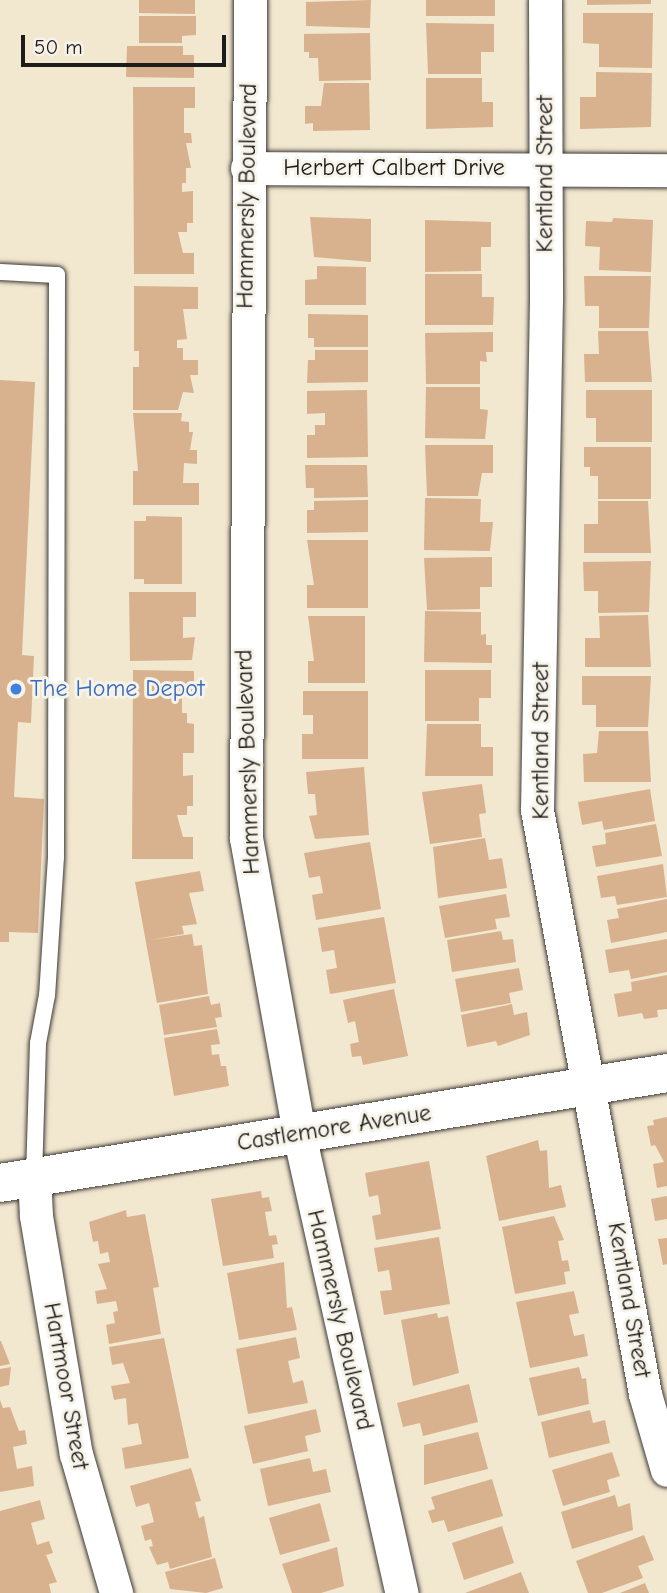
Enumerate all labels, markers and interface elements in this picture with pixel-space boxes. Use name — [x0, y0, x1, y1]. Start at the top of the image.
scale bar — [24, 21, 229, 65]
text: 50 m — [34, 35, 83, 59]
street label: Hammersly Boulevard — [231, 83, 263, 309]
street label: Kentland Street — [531, 95, 559, 253]
street label: Herbert Calbert Drive — [283, 154, 505, 182]
street label: Hammersly Boulevard — [230, 649, 266, 875]
street label: Kentland Street — [527, 662, 555, 820]
place label: The Home Depot — [30, 675, 205, 703]
marker: The Home Depot — [8, 681, 24, 697]
street label: Castlemore Avenue — [235, 1098, 433, 1158]
street label: Hammersly Boulevard — [301, 1207, 379, 1433]
street label: Kentland Street — [601, 1220, 657, 1380]
street label: Hartmoor Street — [37, 1300, 95, 1472]

